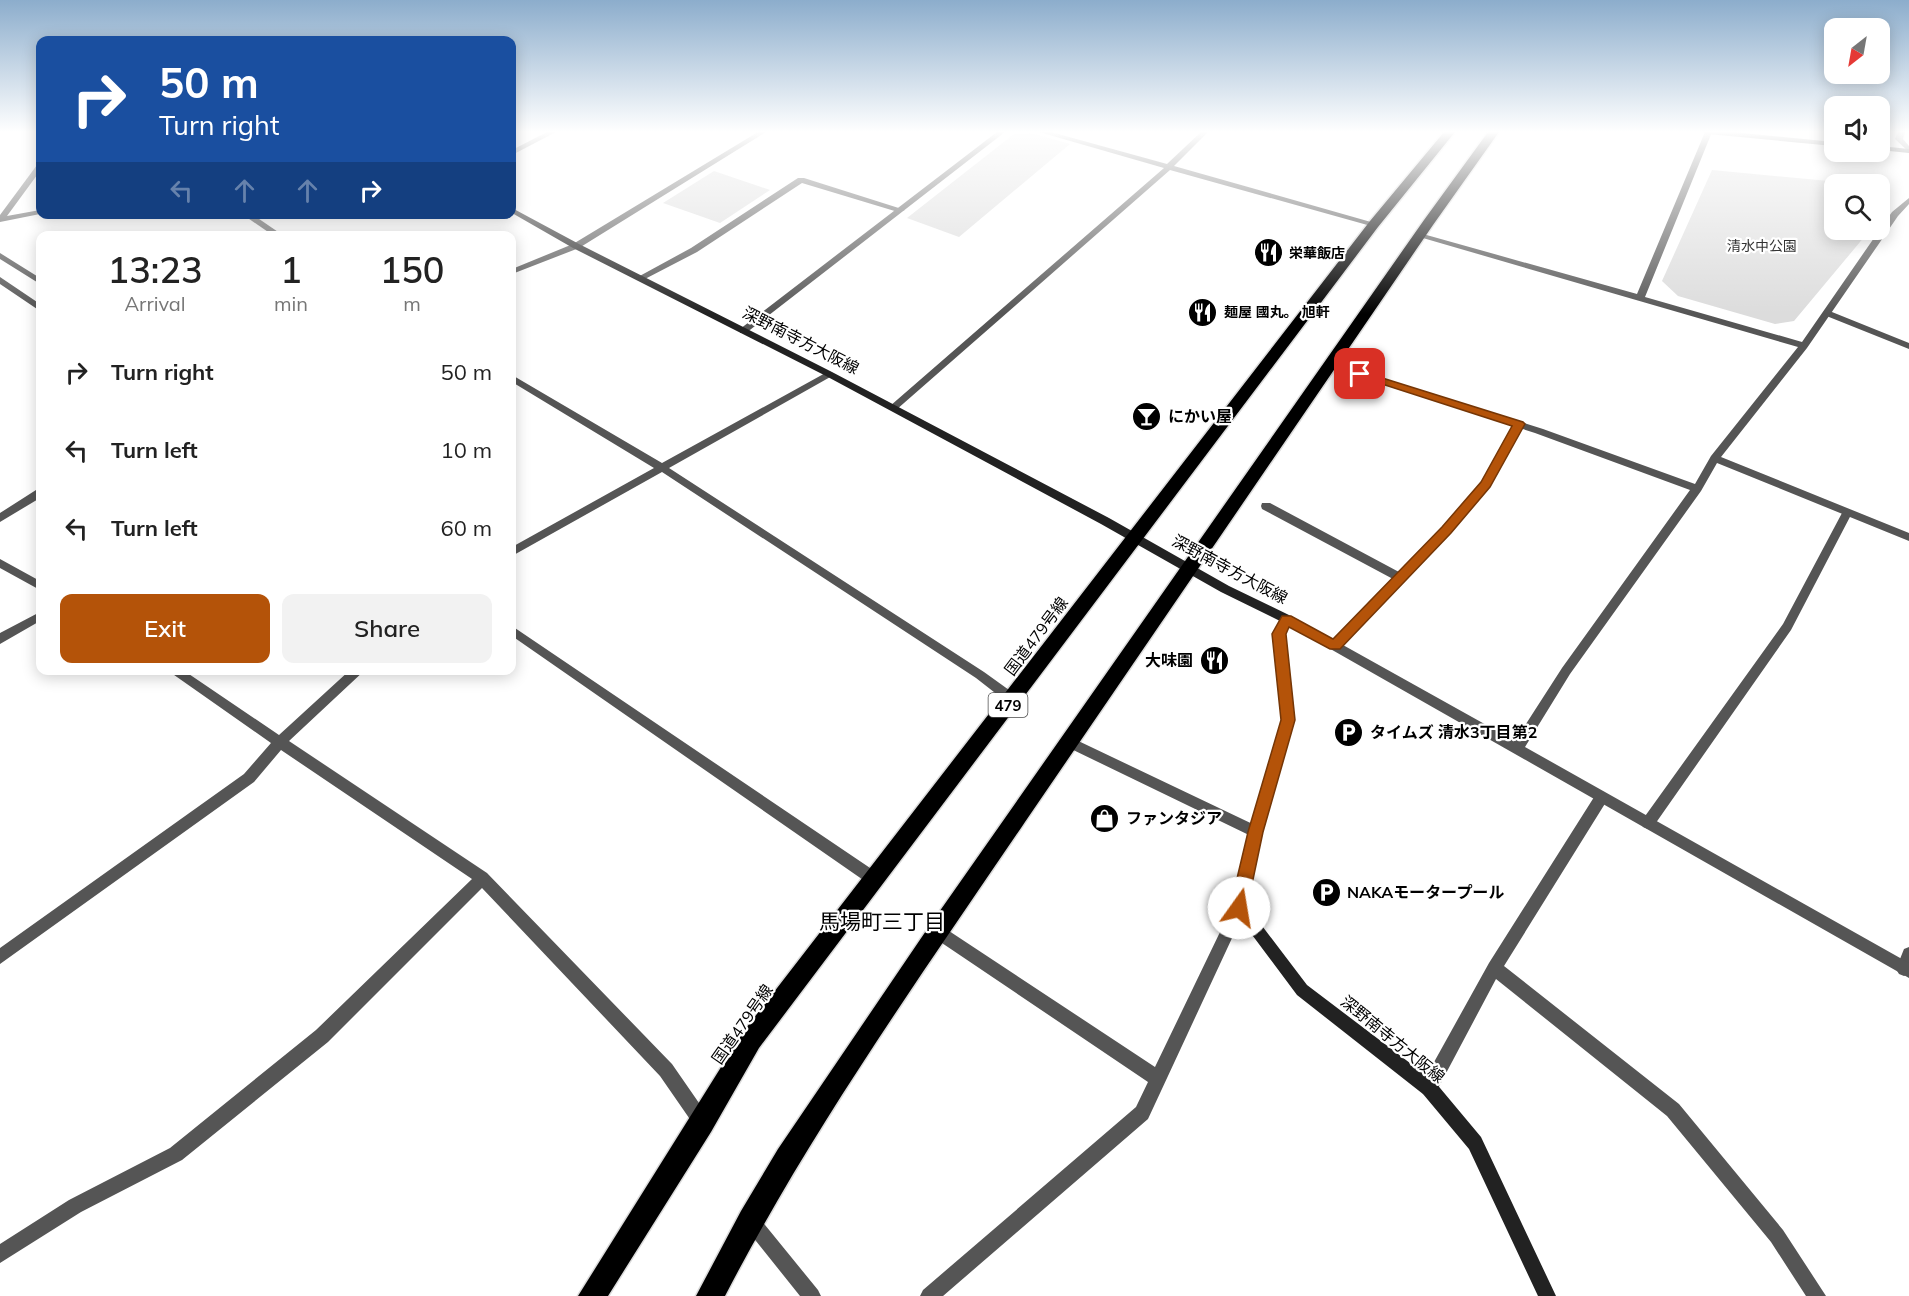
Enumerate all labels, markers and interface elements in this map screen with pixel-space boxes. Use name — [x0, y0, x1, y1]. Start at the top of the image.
north arrow — [1824, 18, 1890, 84]
map controls — [1824, 18, 1890, 240]
text: 50 m — [159, 56, 259, 109]
icon: right — [60, 60, 138, 138]
button: sound — [1824, 96, 1890, 162]
text: Turn right — [159, 108, 279, 142]
icon: left — [165, 174, 198, 207]
icon: ahead — [228, 174, 261, 207]
icon: ahead — [291, 174, 324, 207]
icon: right — [354, 174, 387, 207]
button: search — [1824, 174, 1890, 240]
restaurant icon: 栄華飯店 — [1252, 237, 1284, 269]
park label: 清水中公園 — [1727, 237, 1797, 255]
place label: 栄華飯店 — [1289, 244, 1345, 262]
text: 13:23 — [108, 247, 202, 292]
text: 1 — [280, 247, 302, 292]
text: 150 — [380, 247, 444, 292]
text: Arrival — [124, 291, 186, 316]
text: min — [274, 291, 308, 316]
text: m — [403, 291, 421, 316]
restaurant icon: 麺屋 國丸。 旭軒 — [1187, 296, 1219, 328]
street label: 深野南寺方大阪線 — [739, 302, 863, 378]
place label: 麺屋 國丸。 旭軒 — [1224, 303, 1330, 321]
pin — [1334, 348, 1385, 399]
icon: right — [60, 356, 93, 389]
icon: arrive — [1343, 357, 1376, 390]
text: Turn right — [111, 358, 214, 386]
text: 50 m — [441, 358, 492, 386]
bar icon: にかい屋 — [1131, 400, 1163, 432]
place label: にかい屋 — [1168, 406, 1232, 426]
icon: left — [60, 434, 93, 467]
text: Turn left — [111, 436, 198, 464]
text: 10 m — [441, 436, 492, 464]
icon: left — [60, 512, 93, 545]
text: Turn left — [111, 514, 198, 542]
text: 60 m — [441, 514, 492, 542]
street label: 深野南寺方大阪線 — [1169, 530, 1291, 608]
street label: 国道479号線 — [1000, 593, 1072, 679]
button: Exit — [60, 594, 270, 663]
button: Share — [282, 594, 492, 663]
restaurant icon: 大味園 — [1198, 644, 1230, 676]
place label: 大味園 — [1145, 650, 1193, 670]
road number: 479 — [988, 693, 1028, 717]
parking icon: タイムズ 清水3丁目第2 — [1333, 716, 1365, 748]
place label: タイムズ 清水3丁目第2 — [1370, 722, 1537, 742]
shop icon: ファンタジア — [1089, 802, 1121, 834]
place label: ファンタジア — [1126, 808, 1222, 828]
position arrow — [1207, 876, 1271, 940]
parking icon: NAKAモータープール — [1310, 876, 1342, 908]
place label: NAKAモータープール — [1347, 882, 1504, 902]
district label: 馬場町三丁目 — [819, 908, 945, 934]
street label: 国道479号線 — [707, 980, 777, 1068]
street label: 深野南寺方大阪線 — [1337, 991, 1449, 1087]

